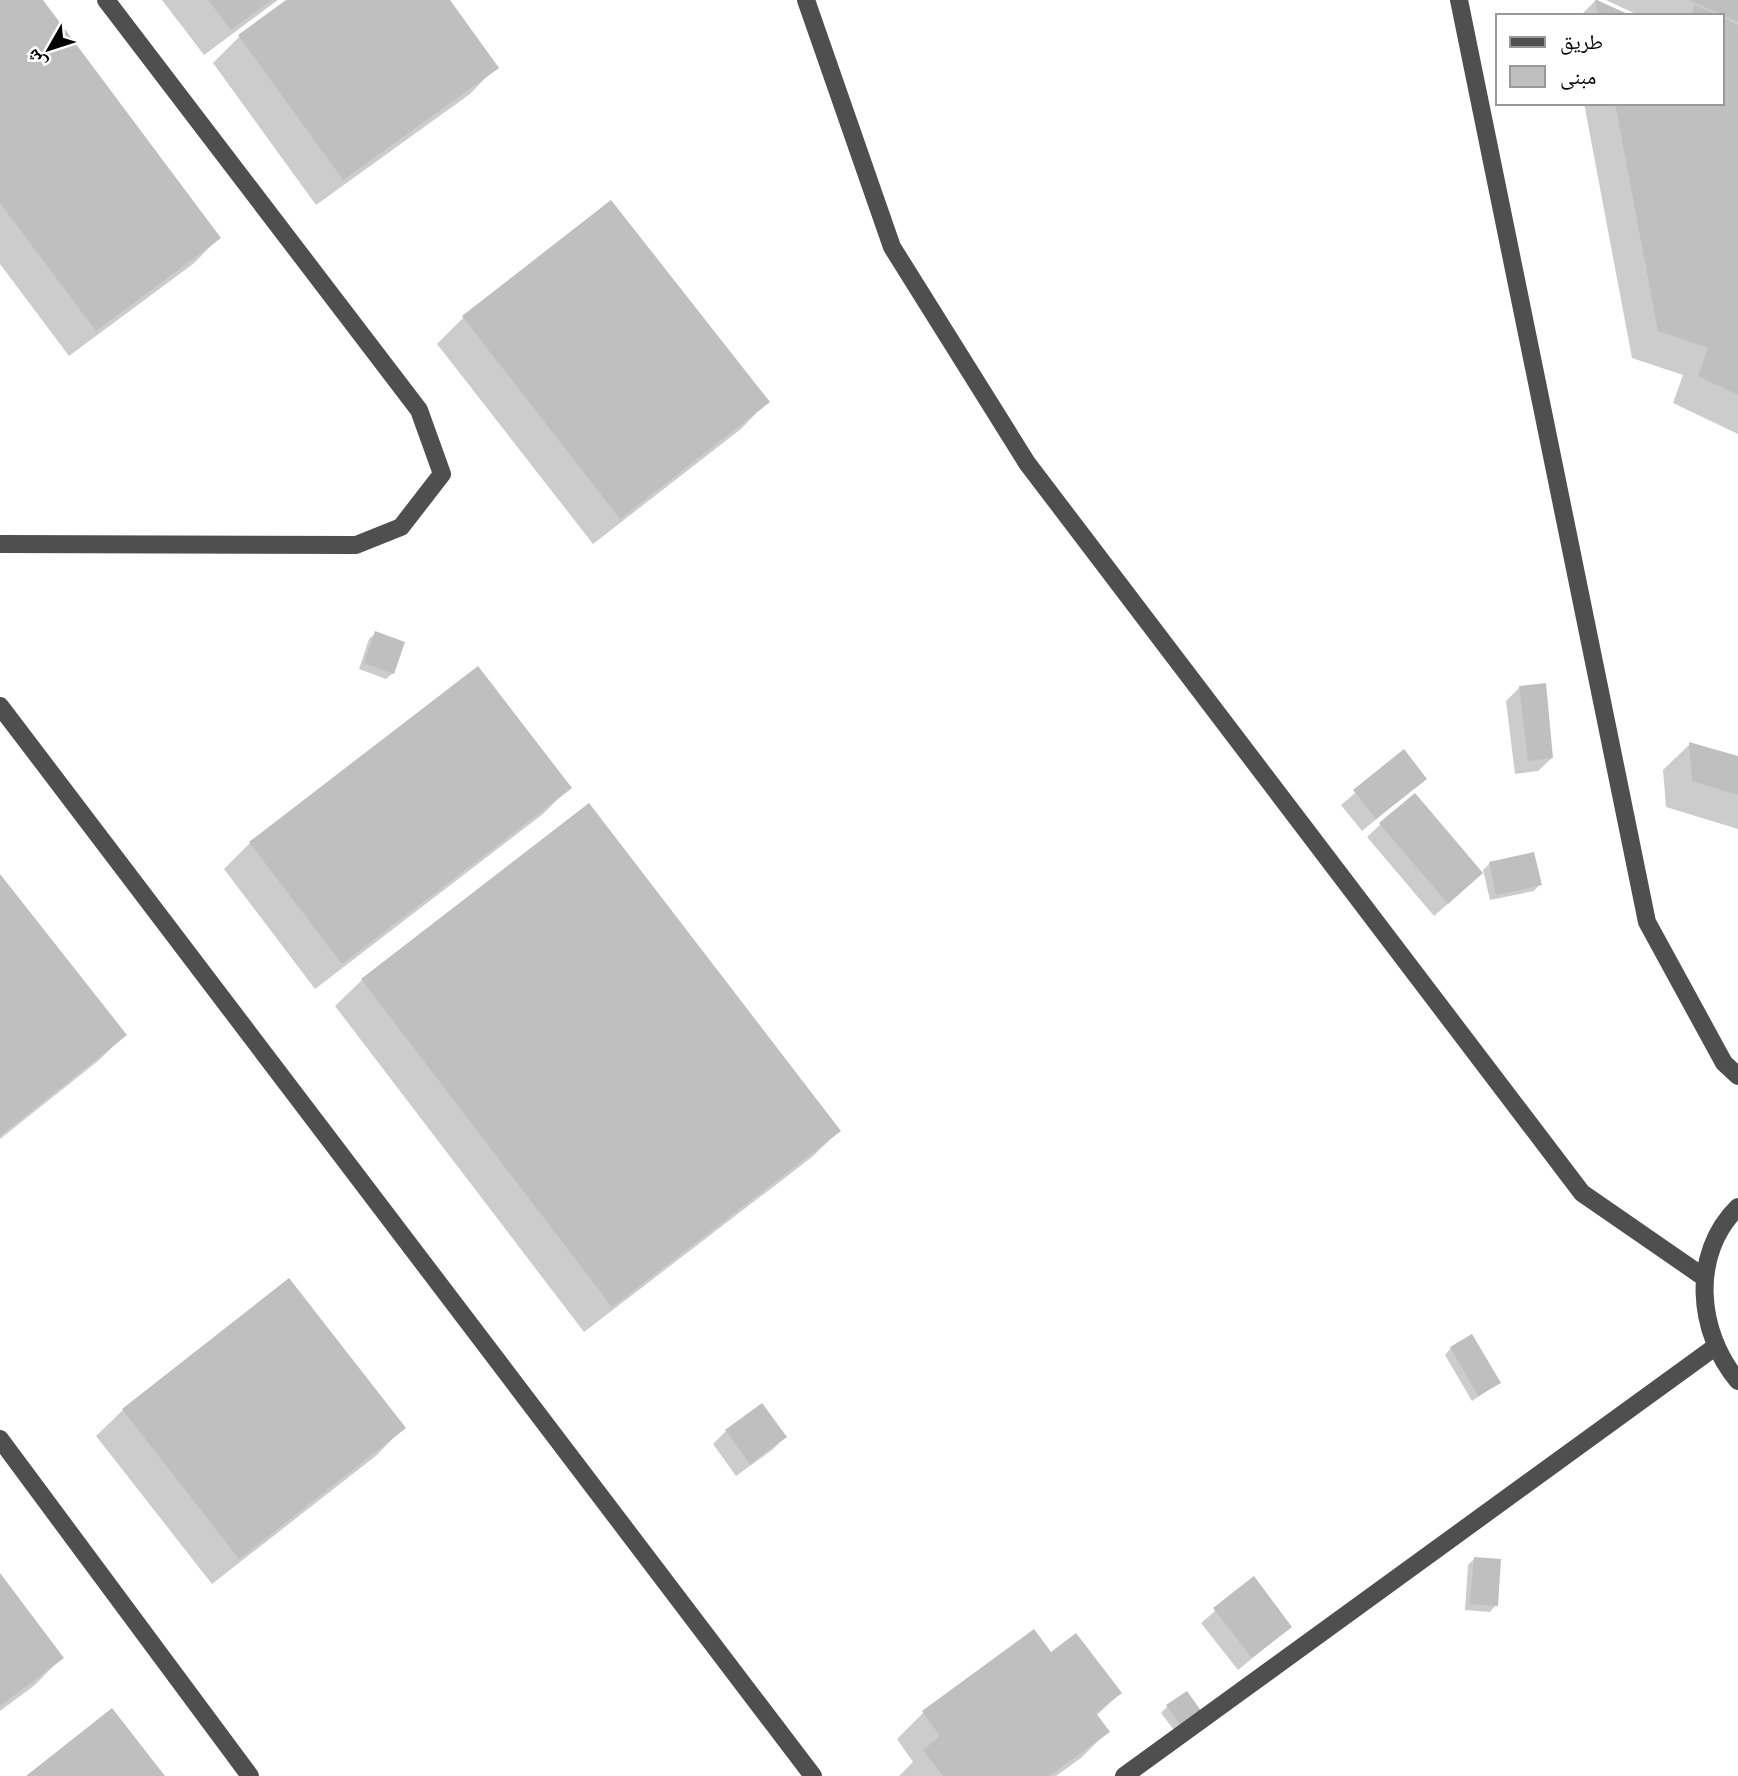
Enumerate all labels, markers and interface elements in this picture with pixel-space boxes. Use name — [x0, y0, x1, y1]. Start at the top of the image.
north arrow — [14, 14, 84, 84]
legend — [1496, 14, 1724, 105]
text: طريق — [1560, 28, 1603, 56]
text: ش — [20, 44, 52, 75]
text: مبنى — [1560, 63, 1596, 91]

